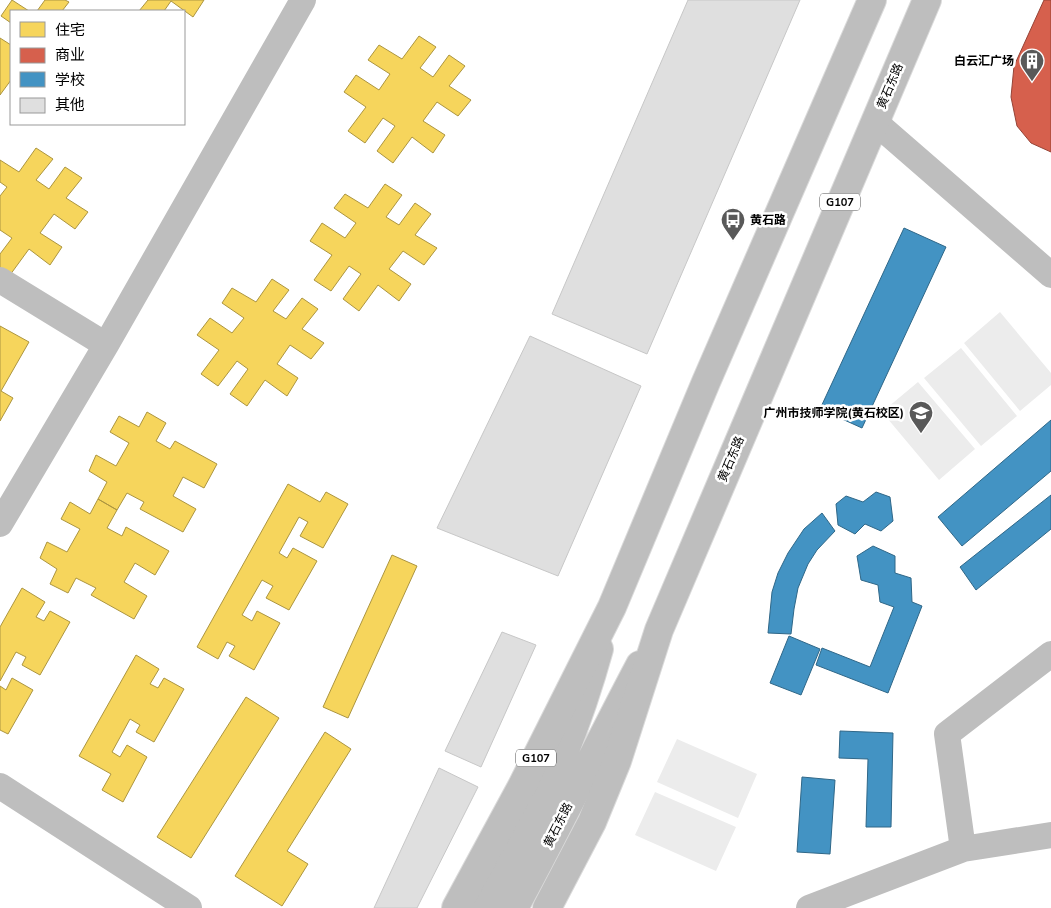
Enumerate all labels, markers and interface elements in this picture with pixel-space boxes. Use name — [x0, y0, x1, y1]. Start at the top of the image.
legend — [10, 10, 185, 125]
text: 住宅 — [55, 20, 85, 40]
text: 商业 — [55, 45, 85, 65]
building icon: 白云汇广场 — [1019, 48, 1045, 82]
place label: 白云汇广场 — [954, 53, 1014, 69]
street label: 黄石东路 — [873, 61, 907, 111]
text: 学校 — [55, 70, 85, 90]
text: 其他 — [55, 95, 85, 115]
road number: G107 — [820, 193, 860, 210]
bus stop icon: 黄石路 — [720, 207, 746, 241]
place label: 黄石路 — [750, 212, 786, 228]
school or university icon: 广州市技师学院(黄石校区) — [908, 400, 934, 434]
place label: 广州市技师学院(黄石校区) — [763, 405, 904, 421]
street label: 黄石东路 — [714, 434, 748, 484]
road number: G107 — [516, 750, 556, 766]
street label: 黄石东路 — [540, 800, 576, 850]

